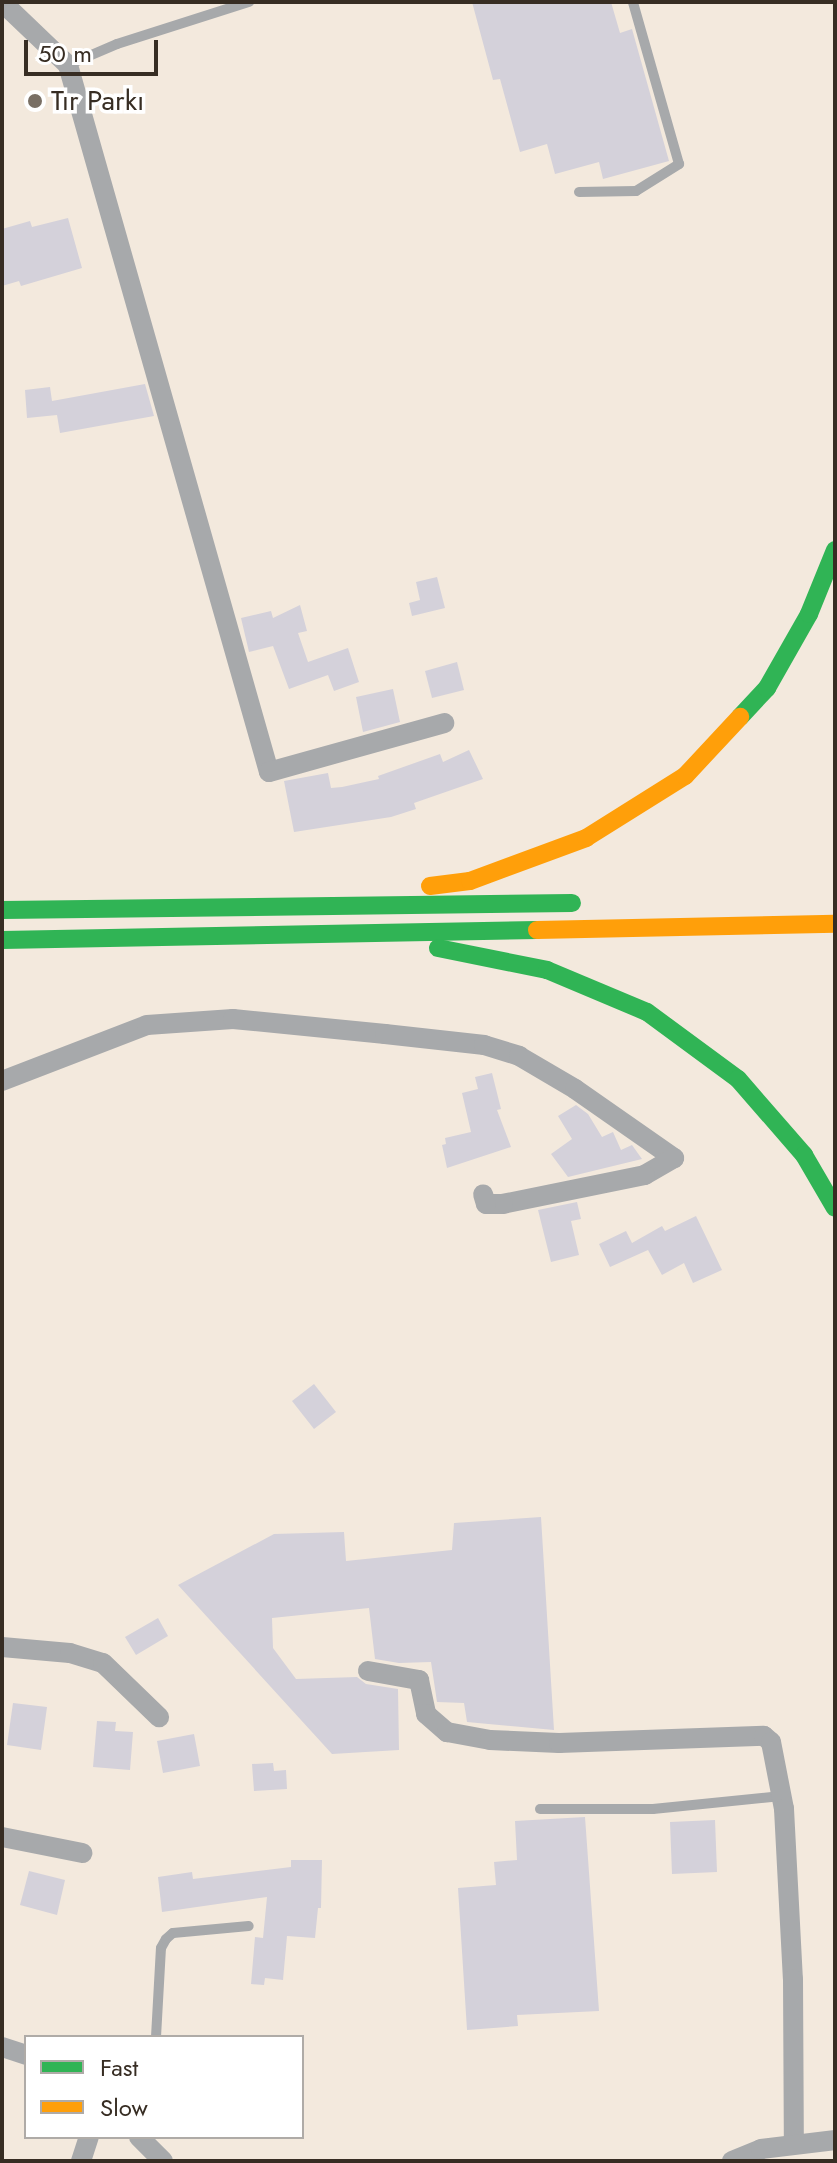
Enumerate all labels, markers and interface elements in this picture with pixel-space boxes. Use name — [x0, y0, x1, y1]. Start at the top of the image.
scale bar — [28, 24, 162, 74]
text: 50 m — [38, 36, 92, 71]
place label: Tır Parkı — [51, 84, 144, 118]
marker: Tır Parkı — [26, 92, 44, 110]
legend — [24, 2035, 304, 2139]
text: Fast — [100, 2050, 138, 2085]
text: Slow — [100, 2090, 148, 2125]

